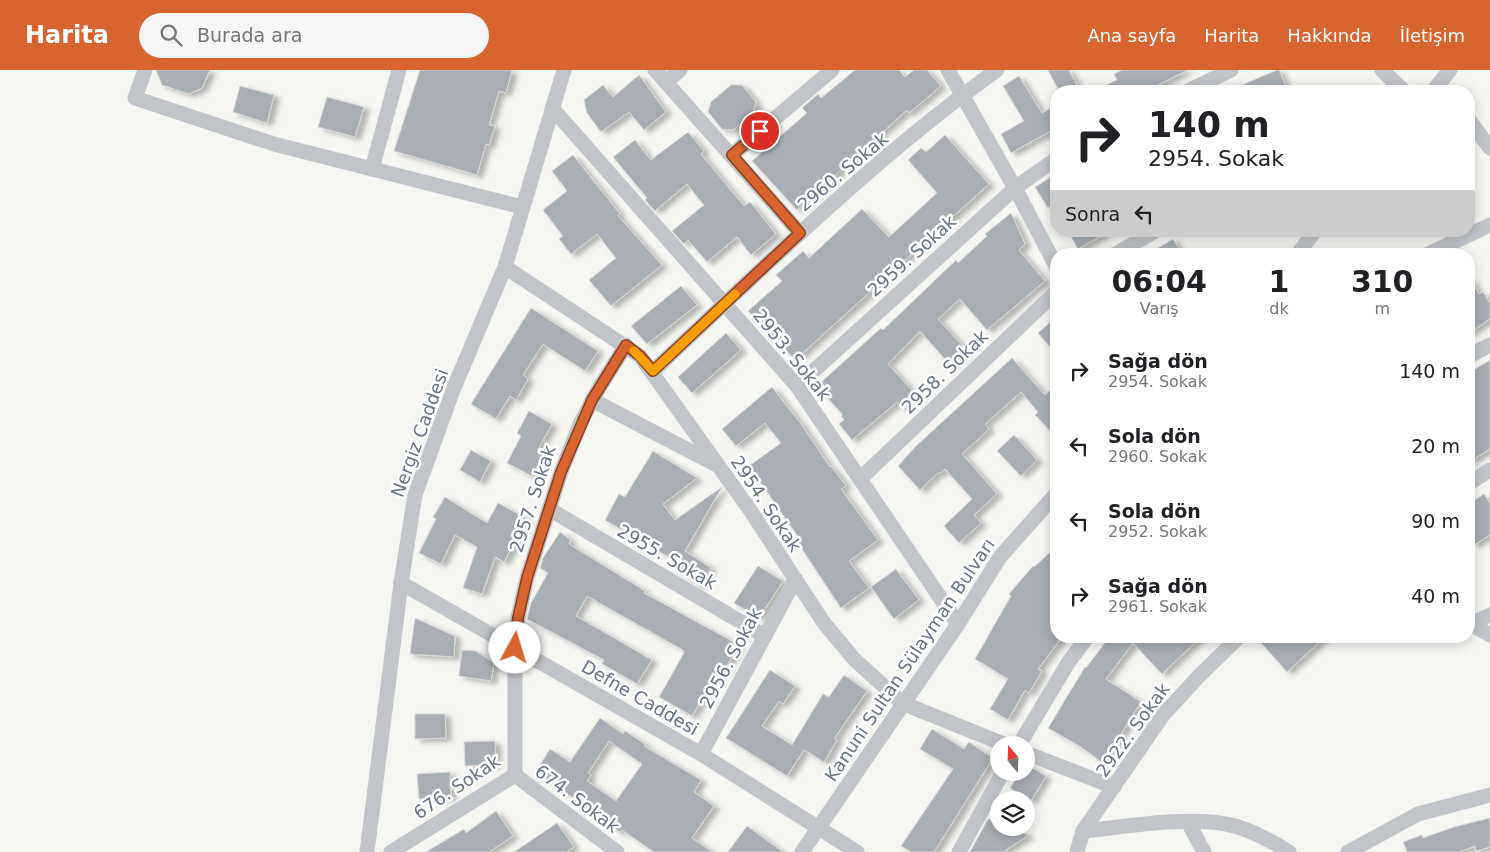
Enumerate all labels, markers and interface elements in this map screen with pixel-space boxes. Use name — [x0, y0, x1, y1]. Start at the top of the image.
search box — [139, 13, 489, 58]
text: Harita — [25, 21, 109, 49]
icon: search — [157, 21, 185, 49]
text: Burada ara — [197, 24, 302, 46]
text: Ana sayfa — [1087, 25, 1176, 46]
text: Harita — [1204, 25, 1259, 46]
text: Hakkında — [1287, 25, 1372, 46]
text: İletişim — [1400, 25, 1465, 46]
icon: right — [1065, 105, 1130, 170]
text: 140 m — [1148, 105, 1270, 145]
pin — [739, 110, 781, 152]
icon: arrive — [746, 117, 774, 145]
street label: 2960. Sokak — [793, 127, 892, 215]
text: 2954. Sokak — [1148, 146, 1284, 171]
icon: left — [1130, 200, 1158, 228]
text: Sonra — [1065, 203, 1120, 225]
street label: 2959. Sokak — [863, 210, 960, 301]
text: 06:04 — [1112, 264, 1207, 299]
text: 1 — [1269, 264, 1289, 299]
text: 310 — [1351, 264, 1414, 299]
text: Varış — [1140, 299, 1179, 318]
text: dk — [1269, 299, 1289, 318]
text: m — [1374, 299, 1390, 318]
street label: 2953. Sokak — [749, 305, 836, 405]
street label: 2958. Sokak — [897, 325, 992, 418]
text: Sağa dön — [1108, 350, 1208, 372]
icon: right — [1065, 357, 1093, 385]
text: 140 m — [1399, 360, 1460, 382]
street label: Nergiz Caddesi — [387, 366, 453, 500]
text: 2954. Sokak — [1108, 372, 1207, 391]
text: Sola dön — [1108, 425, 1201, 447]
icon: left — [1065, 432, 1093, 460]
text: 20 m — [1411, 435, 1460, 457]
street label: 2957. Sokak — [505, 442, 560, 555]
text: 2960. Sokak — [1108, 447, 1207, 466]
street label: 2954. Sokak — [727, 452, 807, 556]
text: Sola dön — [1108, 500, 1201, 522]
icon: left — [1065, 507, 1093, 535]
text: 90 m — [1411, 510, 1460, 532]
street label: 2955. Sokak — [614, 520, 721, 594]
text: 2952. Sokak — [1108, 522, 1207, 541]
street label: Kanuni Sultan Sülayman Bulvarı — [820, 534, 999, 785]
text: Sağa dön — [1108, 575, 1208, 597]
icon: right — [1065, 582, 1093, 610]
text: 40 m — [1411, 585, 1460, 607]
text: 2961. Sokak — [1108, 597, 1207, 616]
street label: 2956. Sokak — [695, 603, 766, 712]
position arrow — [488, 621, 540, 673]
street label: Defne Caddesi — [578, 656, 702, 740]
street label: 2922. Sokak — [1091, 678, 1174, 781]
north arrow — [990, 736, 1035, 781]
map controls — [990, 736, 1035, 836]
street label: 676. Sokak — [409, 750, 504, 823]
street label: 674. Sokak — [531, 760, 624, 837]
button: layers — [990, 791, 1035, 836]

